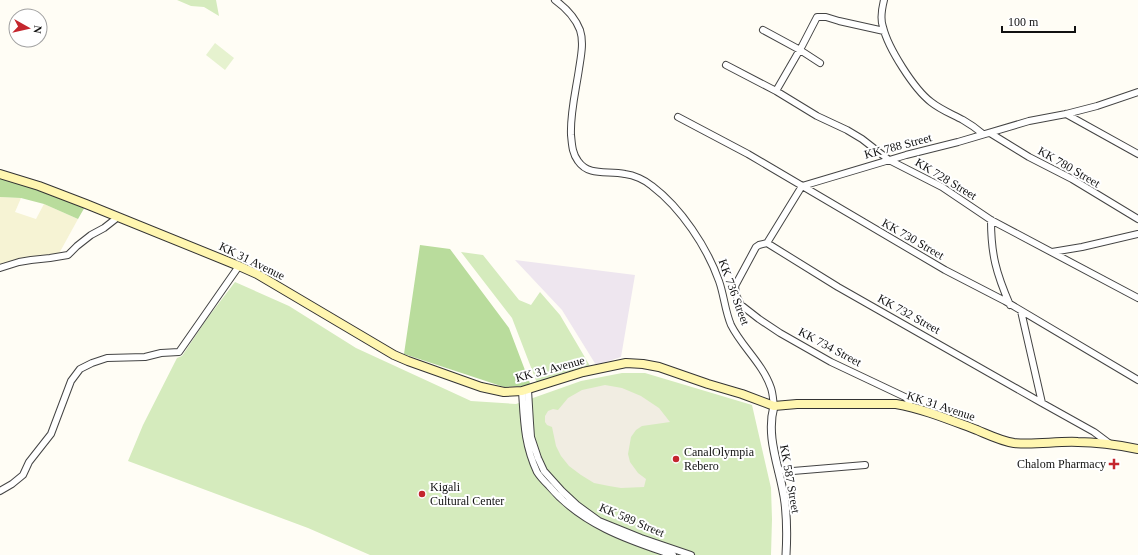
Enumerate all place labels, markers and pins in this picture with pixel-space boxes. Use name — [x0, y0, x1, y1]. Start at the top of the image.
place label: CanalOlympia Rebero — [684, 445, 755, 473]
marker: CanalOlympia Rebero — [671, 454, 681, 464]
place label: Chalom Pharmacy — [1017, 457, 1106, 471]
marker: Chalom Pharmacy — [1109, 459, 1119, 469]
place label: Kigali Cultural Center — [430, 480, 504, 508]
marker: Kigali Cultural Center — [417, 489, 427, 499]

